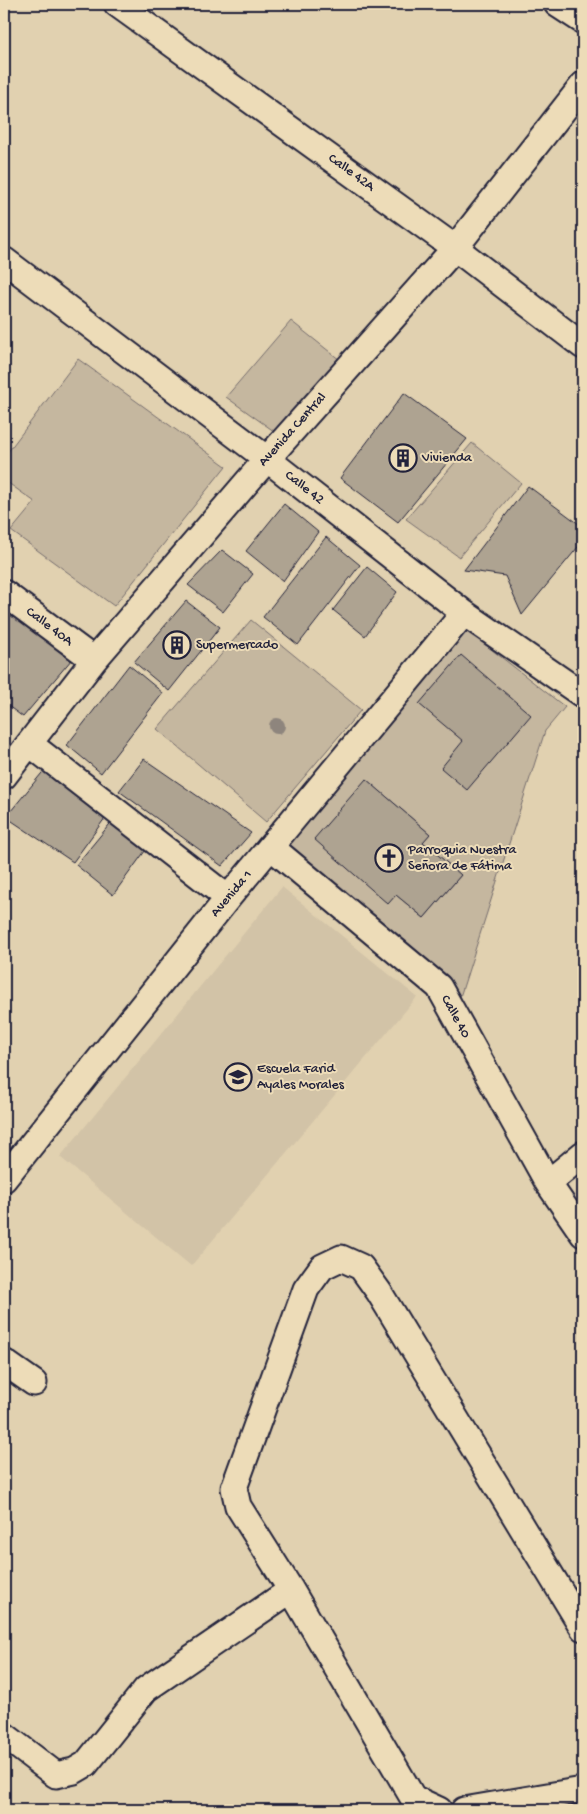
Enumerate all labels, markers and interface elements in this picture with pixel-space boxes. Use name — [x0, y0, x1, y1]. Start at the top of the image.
street label: Calle 42A — [324, 150, 378, 196]
street label: Avenida Central — [255, 390, 331, 470]
building icon: Vivienda — [388, 443, 418, 473]
place label: Vivienda — [421, 450, 473, 467]
street label: Calle 42 — [281, 467, 327, 509]
street label: Calle 40A — [22, 604, 77, 651]
building icon: Supermercado — [162, 630, 192, 660]
place label: Supermercado — [196, 637, 278, 654]
place label: Parroquia Nuestra Señora de Fátima — [407, 842, 518, 875]
church icon: Parroquia Nuestra Señora de Fátima — [374, 843, 404, 873]
street label: Avenida 1 — [207, 867, 257, 921]
street label: Calle 40 — [436, 992, 474, 1042]
place label: Escuela Farid Ayales Morales — [257, 1061, 345, 1094]
school or university icon: Escuela Farid Ayales Morales — [223, 1062, 253, 1092]

